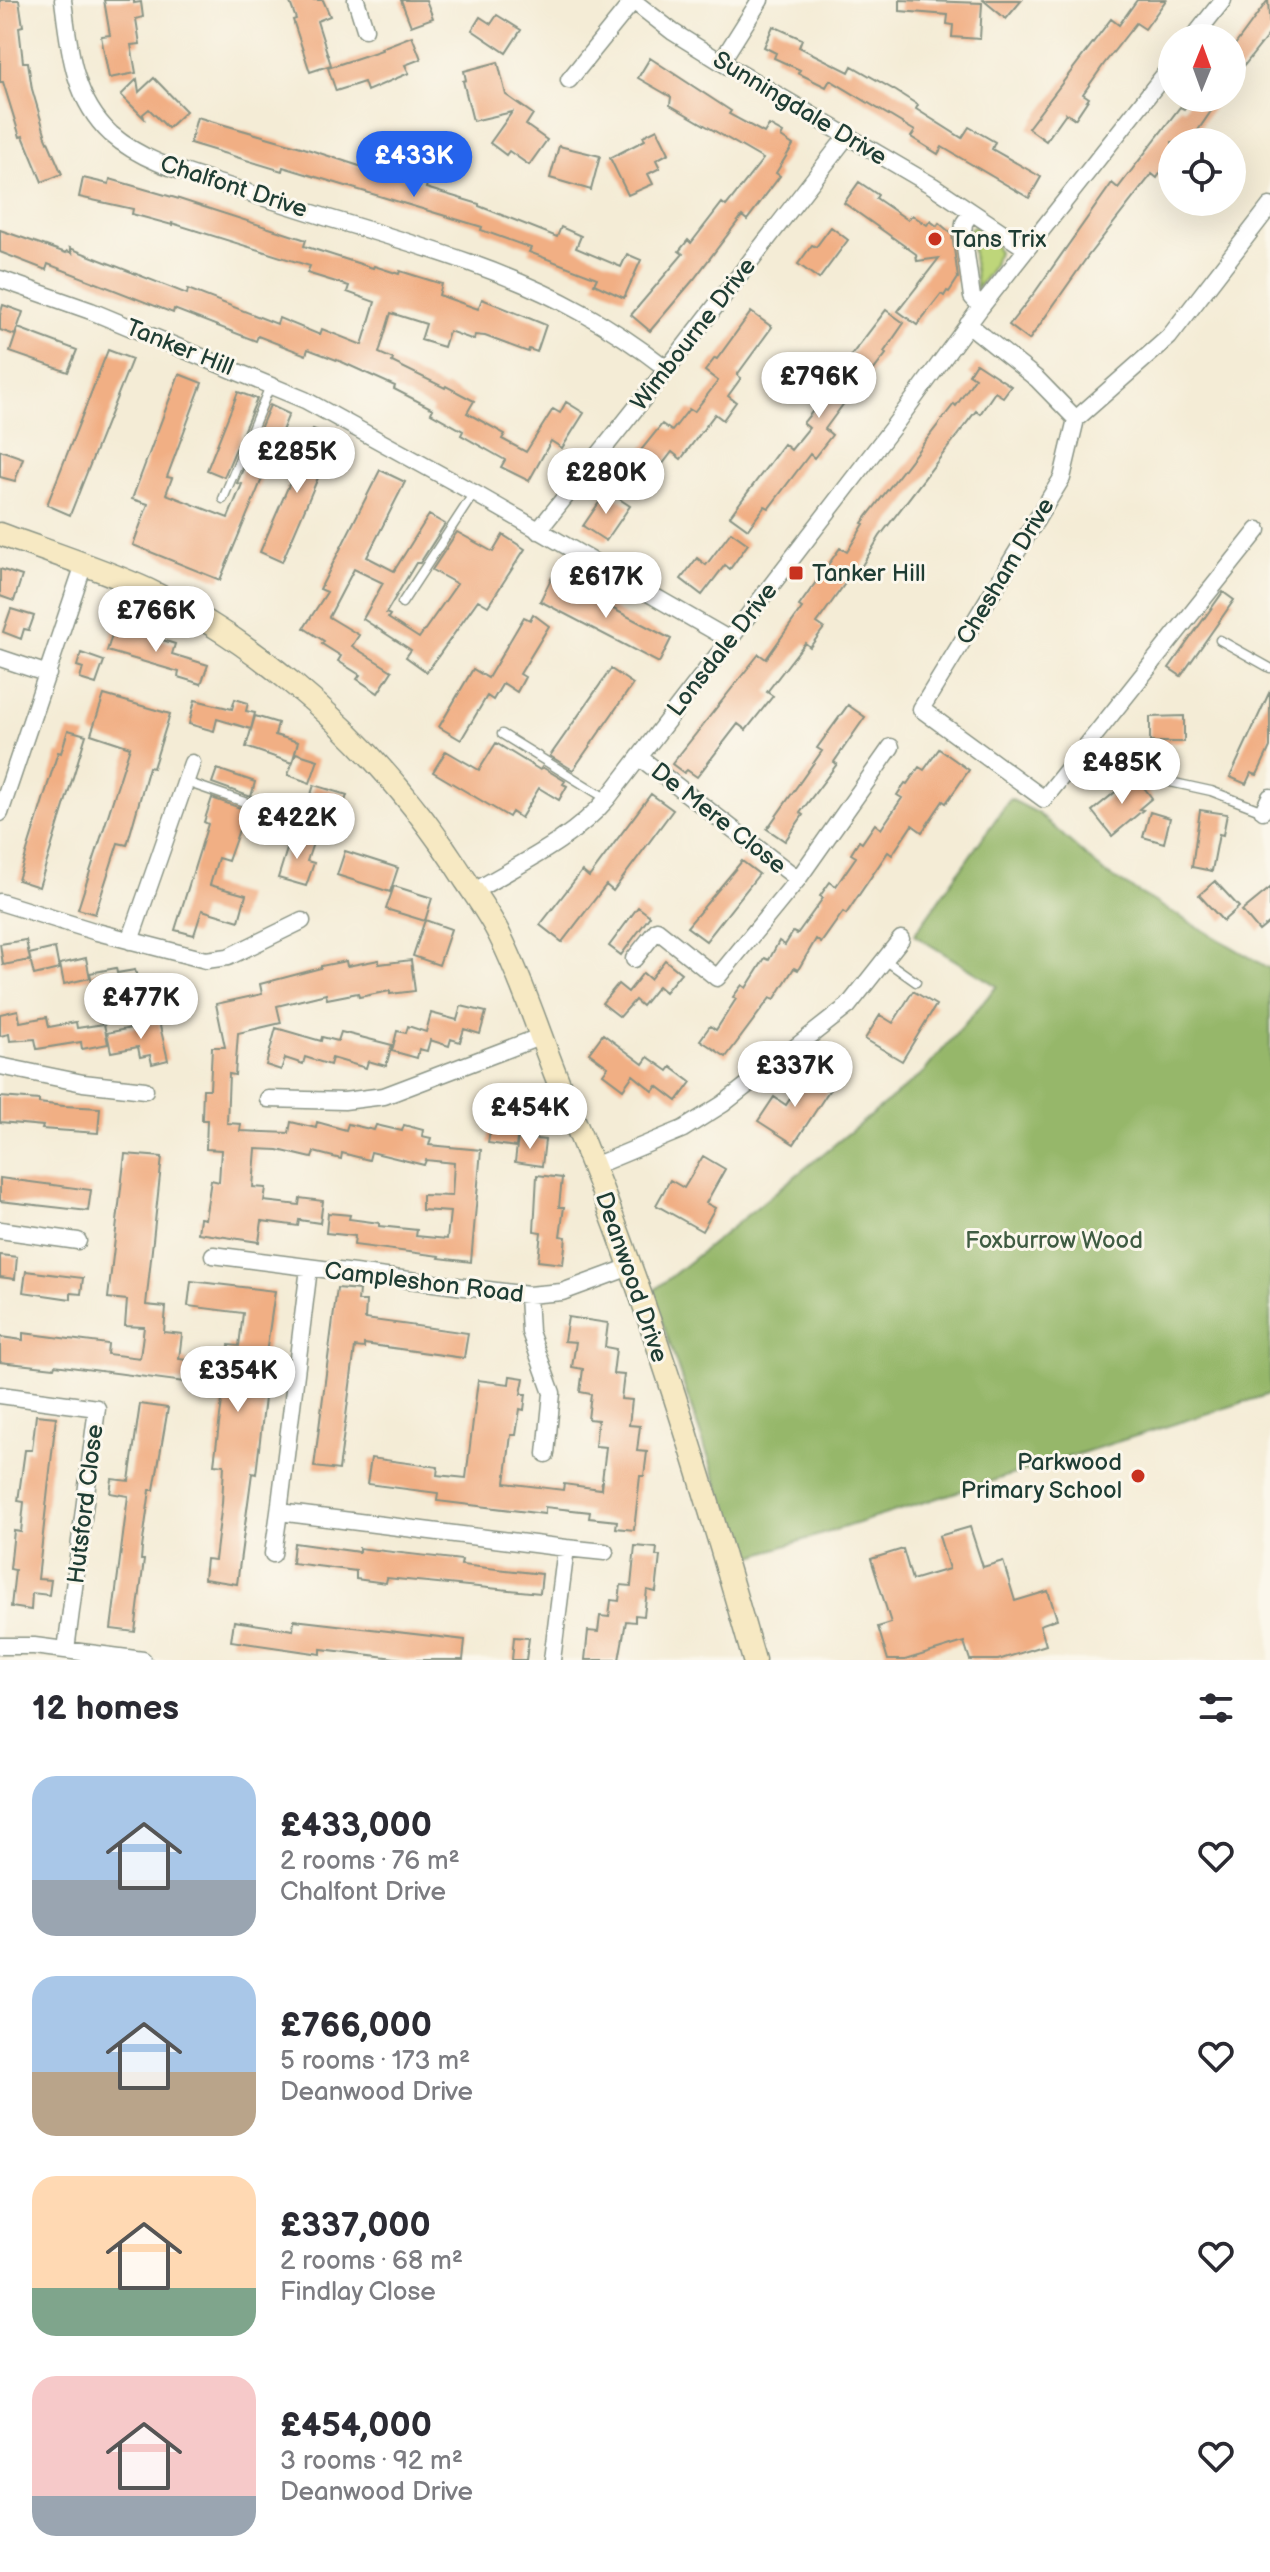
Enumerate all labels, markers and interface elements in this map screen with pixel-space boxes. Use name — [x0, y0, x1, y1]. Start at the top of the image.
north arrow — [1158, 24, 1246, 112]
map controls — [1158, 24, 1246, 216]
street label: Sunningdale Drive — [708, 45, 892, 172]
button: locate — [1158, 128, 1246, 216]
pin: £433K — [358, 131, 470, 199]
text: £433K — [374, 141, 454, 172]
street label: Chalfont Drive — [157, 149, 311, 224]
place label: Tans Trix — [951, 225, 1046, 254]
marker: Tans Trix — [926, 230, 944, 248]
street label: Wimbourne Drive — [625, 252, 762, 417]
street label: Tanker Hill — [122, 313, 238, 382]
pin: £796K — [763, 352, 875, 420]
text: £796K — [779, 362, 859, 393]
pin: £285K — [241, 427, 353, 495]
text: £285K — [257, 437, 337, 468]
pin: £280K — [550, 448, 662, 516]
text: £280K — [565, 458, 647, 489]
street label: Chesham Drive — [950, 493, 1061, 650]
pin: £617K — [550, 552, 662, 620]
place label: Tanker Hill — [812, 559, 926, 588]
text: £617K — [569, 562, 643, 593]
marker: Tanker Hill — [787, 564, 805, 582]
street label: Lonsdale Drive — [661, 577, 784, 722]
pin: £766K — [100, 586, 212, 654]
text: £766K — [116, 596, 196, 627]
pin: £485K — [1066, 738, 1178, 806]
text: £485K — [1082, 748, 1162, 779]
street label: De Mere Close — [645, 757, 792, 880]
pin: £422K — [241, 793, 353, 861]
text: £422K — [257, 803, 337, 834]
pin: £477K — [85, 973, 197, 1041]
text: £477K — [102, 983, 180, 1014]
pin: £337K — [739, 1041, 851, 1109]
text: £337K — [756, 1051, 834, 1082]
pin: £454K — [474, 1083, 586, 1151]
text: £454K — [490, 1093, 570, 1124]
street label: Deanwood Drive — [589, 1188, 674, 1366]
park label: Foxburrow Wood — [965, 1226, 1143, 1255]
street label: Campleshon Road — [323, 1256, 525, 1309]
pin: £354K — [182, 1346, 294, 1414]
text: £354K — [198, 1356, 278, 1387]
street label: Hutsford Close — [61, 1423, 110, 1585]
place label: Parkwood Primary School — [961, 1448, 1122, 1505]
marker: Parkwood Primary School — [1129, 1467, 1147, 1485]
icon: filters — [1194, 1686, 1238, 1730]
text: 12 homes — [32, 1688, 179, 1729]
text: £433,000 — [280, 1805, 432, 1846]
icon: home — [96, 1808, 192, 1904]
icon: heart — [1194, 1834, 1238, 1878]
text: 2 rooms · 76 m² — [280, 1846, 460, 1877]
text: Chalfont Drive — [280, 1877, 446, 1908]
text: £766,000 — [280, 2005, 432, 2046]
icon: home — [96, 2008, 192, 2104]
icon: heart — [1194, 2034, 1238, 2078]
text: 5 rooms · 173 m² — [280, 2046, 470, 2077]
text: Deanwood Drive — [280, 2077, 473, 2108]
text: £337,000 — [280, 2205, 431, 2246]
icon: home — [96, 2208, 192, 2304]
icon: heart — [1194, 2234, 1238, 2278]
text: 2 rooms · 68 m² — [280, 2246, 463, 2277]
text: Findlay Close — [280, 2277, 436, 2308]
text: £454,000 — [280, 2405, 432, 2446]
icon: home — [96, 2408, 192, 2504]
icon: heart — [1194, 2434, 1238, 2478]
text: 3 rooms · 92 m² — [280, 2446, 463, 2477]
text: Deanwood Drive — [280, 2477, 473, 2508]

